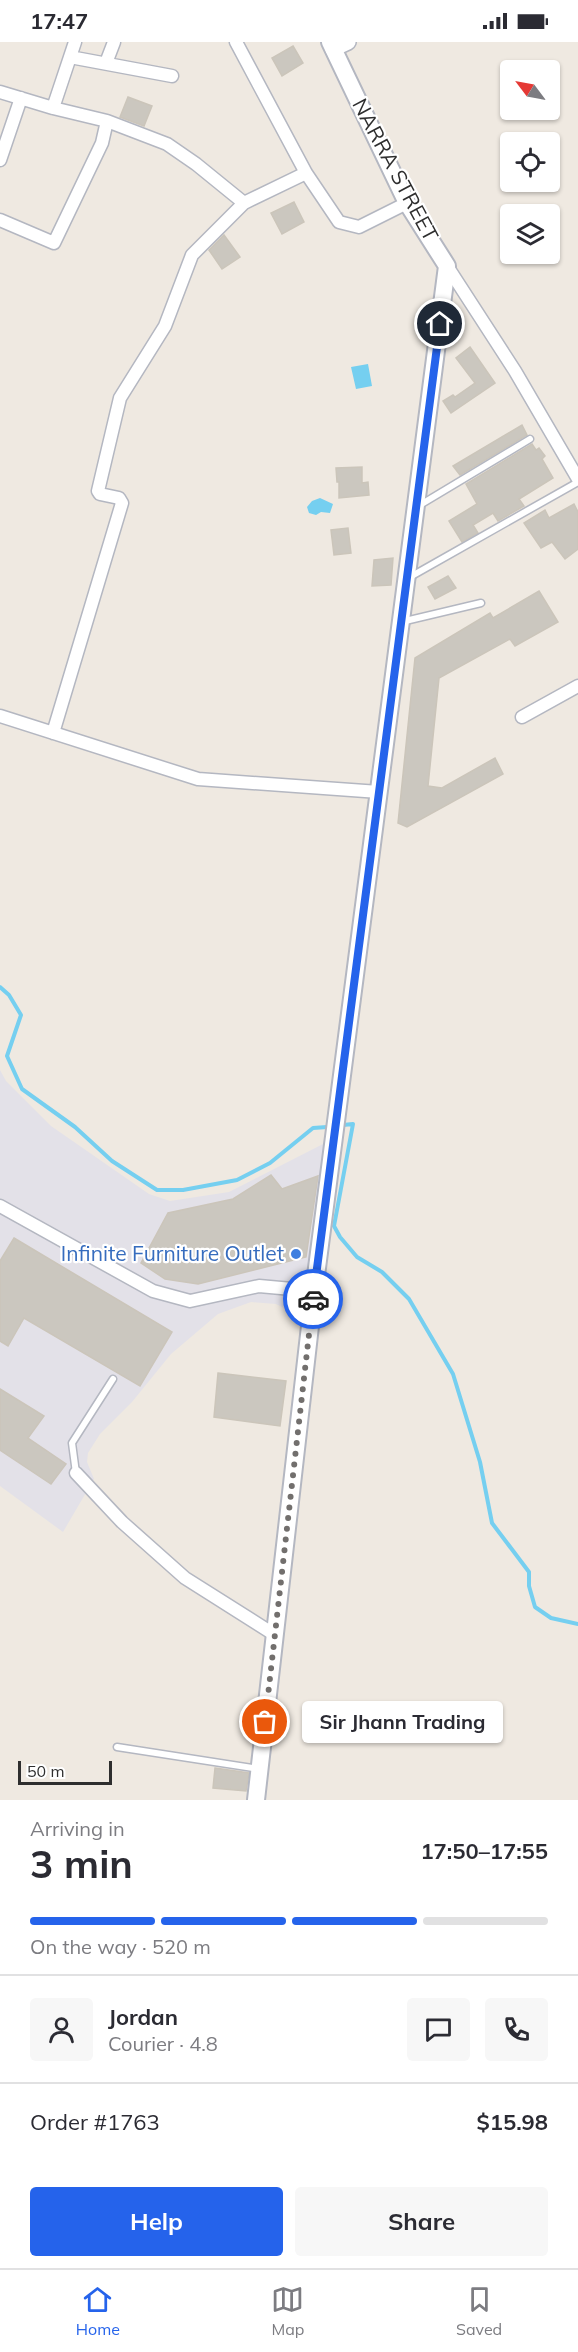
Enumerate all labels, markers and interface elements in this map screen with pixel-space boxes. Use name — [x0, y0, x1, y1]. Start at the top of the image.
text: 17:47 — [30, 7, 88, 35]
north arrow — [500, 60, 560, 120]
map controls — [500, 60, 560, 264]
street label: NARRA STREET — [347, 94, 445, 246]
button: locate — [500, 132, 560, 192]
button: layers — [500, 204, 560, 264]
pin — [414, 298, 465, 349]
icon: home — [423, 307, 456, 340]
place label: Infinite Furniture Outlet — [61, 1240, 284, 1266]
marker: Infinite Furniture Outlet — [289, 1247, 303, 1261]
courier — [283, 1269, 343, 1329]
icon: car — [297, 1283, 330, 1316]
pin — [239, 1696, 290, 1747]
callout: Sir Jhann Trading — [301, 1701, 502, 1743]
icon: bag — [248, 1705, 281, 1738]
text: Sir Jhann Trading — [320, 1709, 485, 1734]
scale bar — [18, 1758, 112, 1786]
text: 50 m — [27, 1761, 64, 1781]
text: Arriving in — [30, 1816, 125, 1841]
text: 17:50–17:55 — [420, 1837, 548, 1865]
text: 3 min — [30, 1839, 133, 1888]
text: On the way · 520 m — [30, 1934, 211, 1959]
button: person — [30, 1998, 93, 2061]
button: chat — [407, 1998, 470, 2061]
button: phone — [485, 1998, 548, 2061]
text: Jordan — [108, 2003, 178, 2031]
text: Courier · 4.8 — [108, 2031, 218, 2056]
text: Order #1763 — [30, 2108, 160, 2136]
text: $15.98 — [477, 2108, 548, 2136]
button: Help — [30, 2187, 283, 2256]
button: Share — [295, 2187, 548, 2256]
tab: Home — [76, 2283, 120, 2339]
tab: Map — [271, 2283, 304, 2339]
tab: Saved — [456, 2283, 502, 2339]

